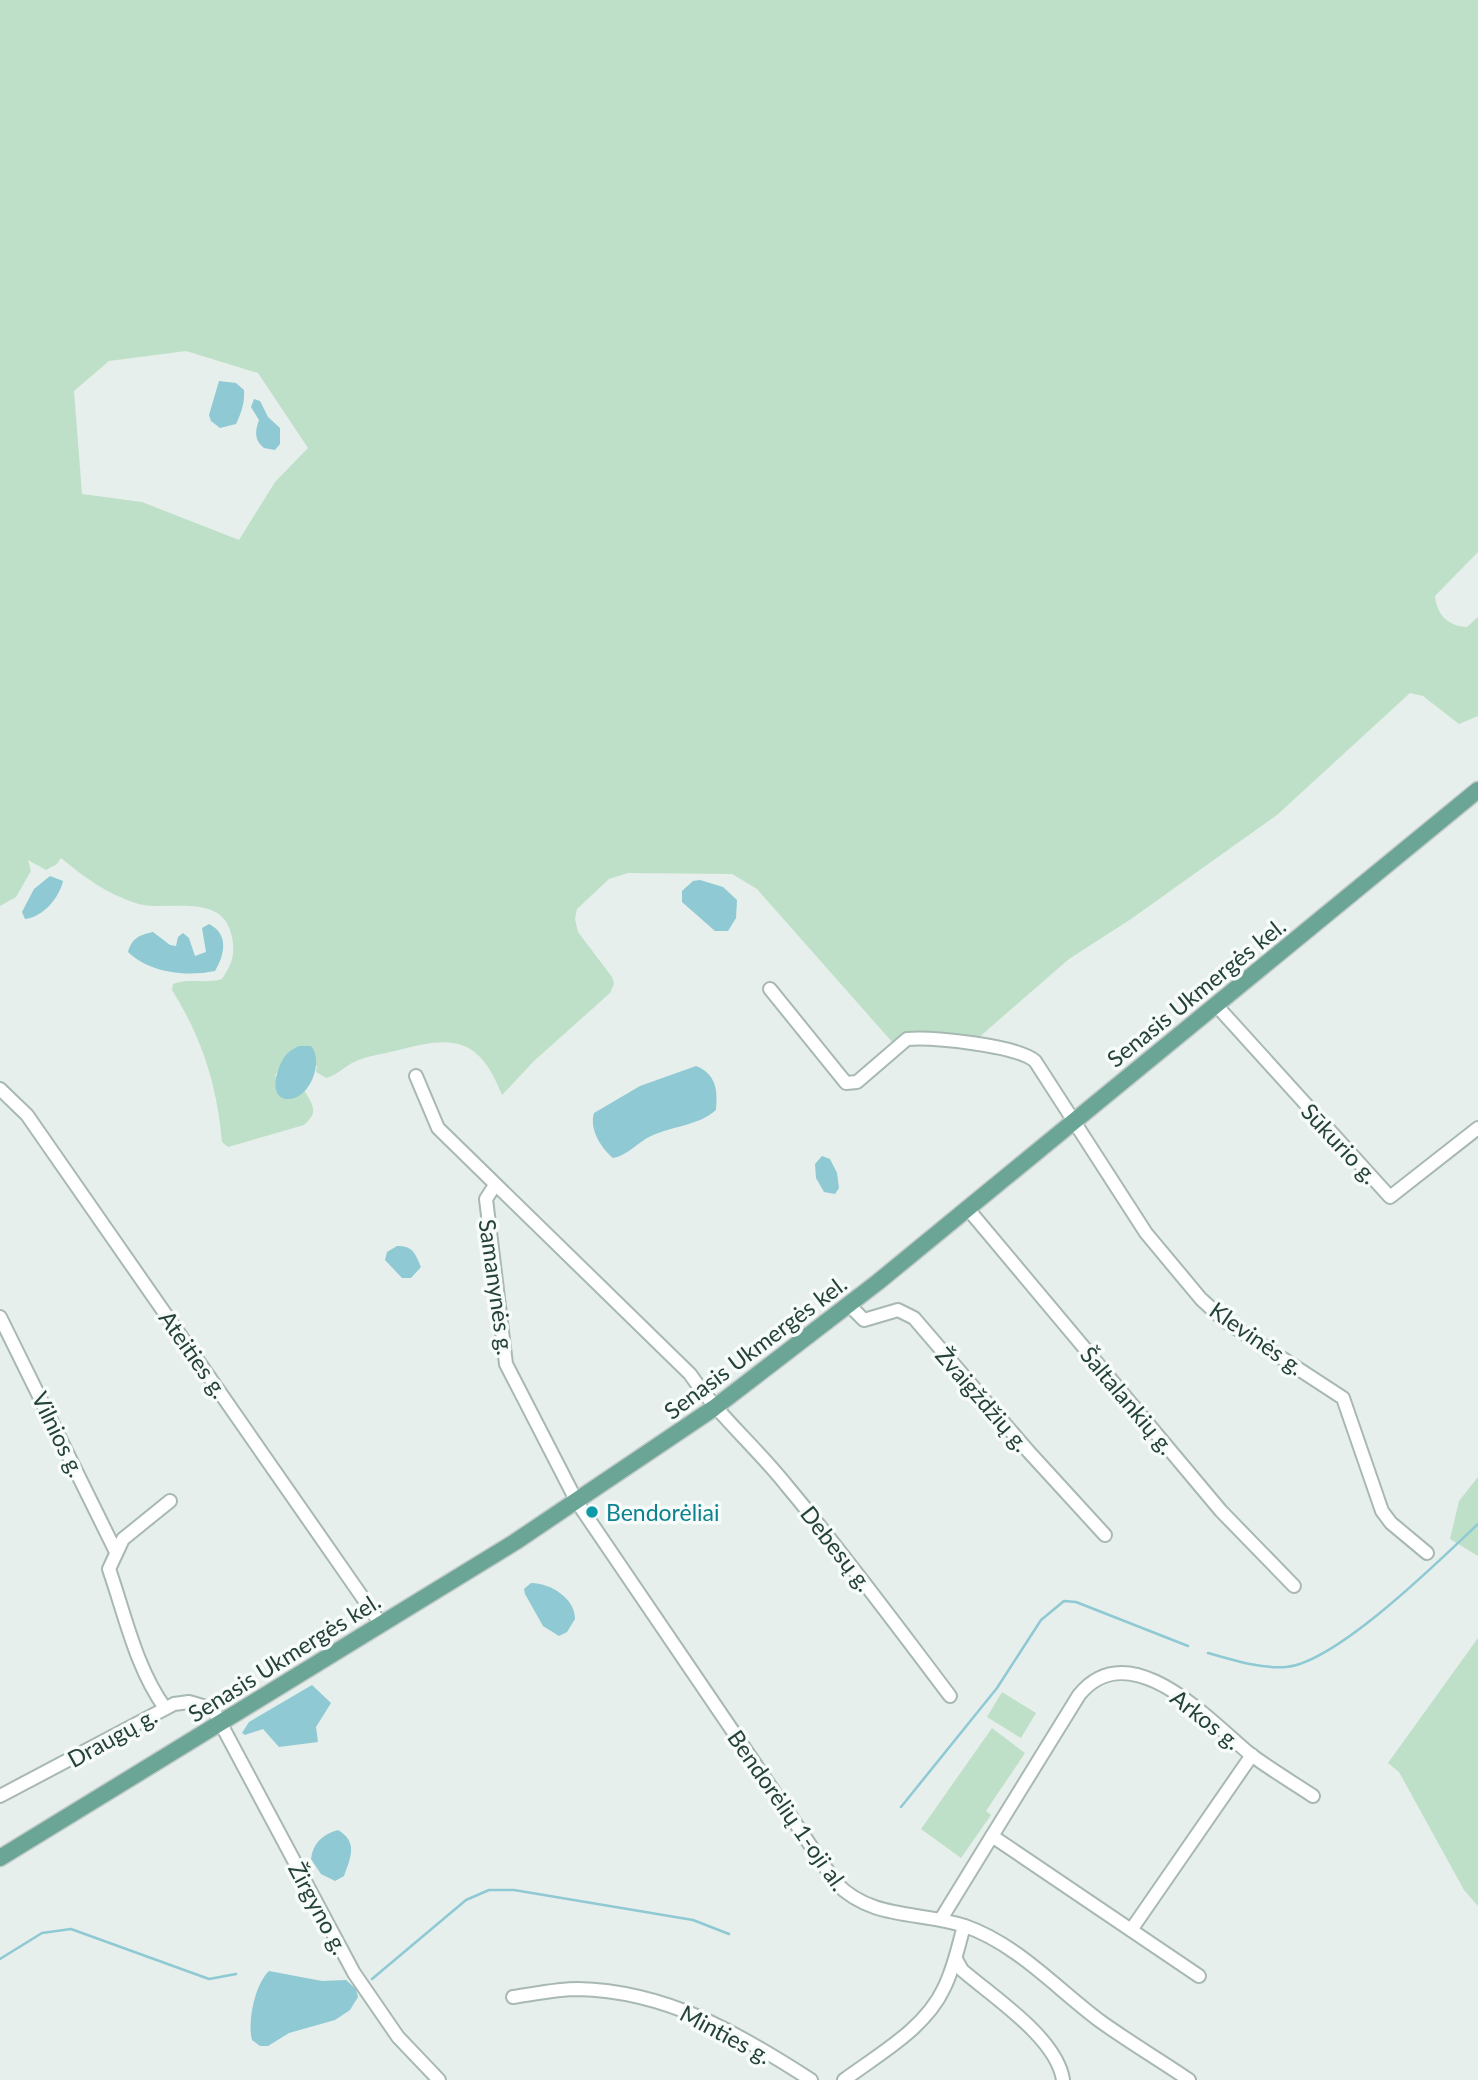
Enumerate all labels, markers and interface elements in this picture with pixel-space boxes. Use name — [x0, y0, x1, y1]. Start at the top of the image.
street label: Senasis Ukmergės kel. — [1101, 911, 1291, 1073]
street label: Sūkurio g. — [1296, 1097, 1384, 1189]
street label: Samanynės g. — [474, 1217, 520, 1357]
street label: Senasis Ukmergės kel. — [658, 1269, 852, 1425]
street label: Klevinės g. — [1205, 1296, 1309, 1380]
street label: Ateities g. — [154, 1305, 234, 1403]
street label: Šaltalankių g. — [1075, 1340, 1181, 1460]
street label: Žvaigždžių g. — [930, 1341, 1036, 1457]
street label: Vilnios g. — [26, 1387, 92, 1481]
place label: Bendorėliai — [606, 1498, 720, 1526]
street label: Debesų g. — [795, 1500, 879, 1596]
marker: Bendorėliai — [584, 1504, 600, 1520]
street label: Senasis Ukmergės kel. — [183, 1586, 385, 1728]
street label: Arkos g. — [1165, 1683, 1247, 1755]
street label: Draugų g. — [62, 1701, 162, 1773]
street label: Bendorėlių 1-oji al. — [722, 1724, 854, 1896]
street label: Žirgyno g. — [283, 1857, 355, 1959]
street label: Minties g. — [676, 1998, 776, 2070]

